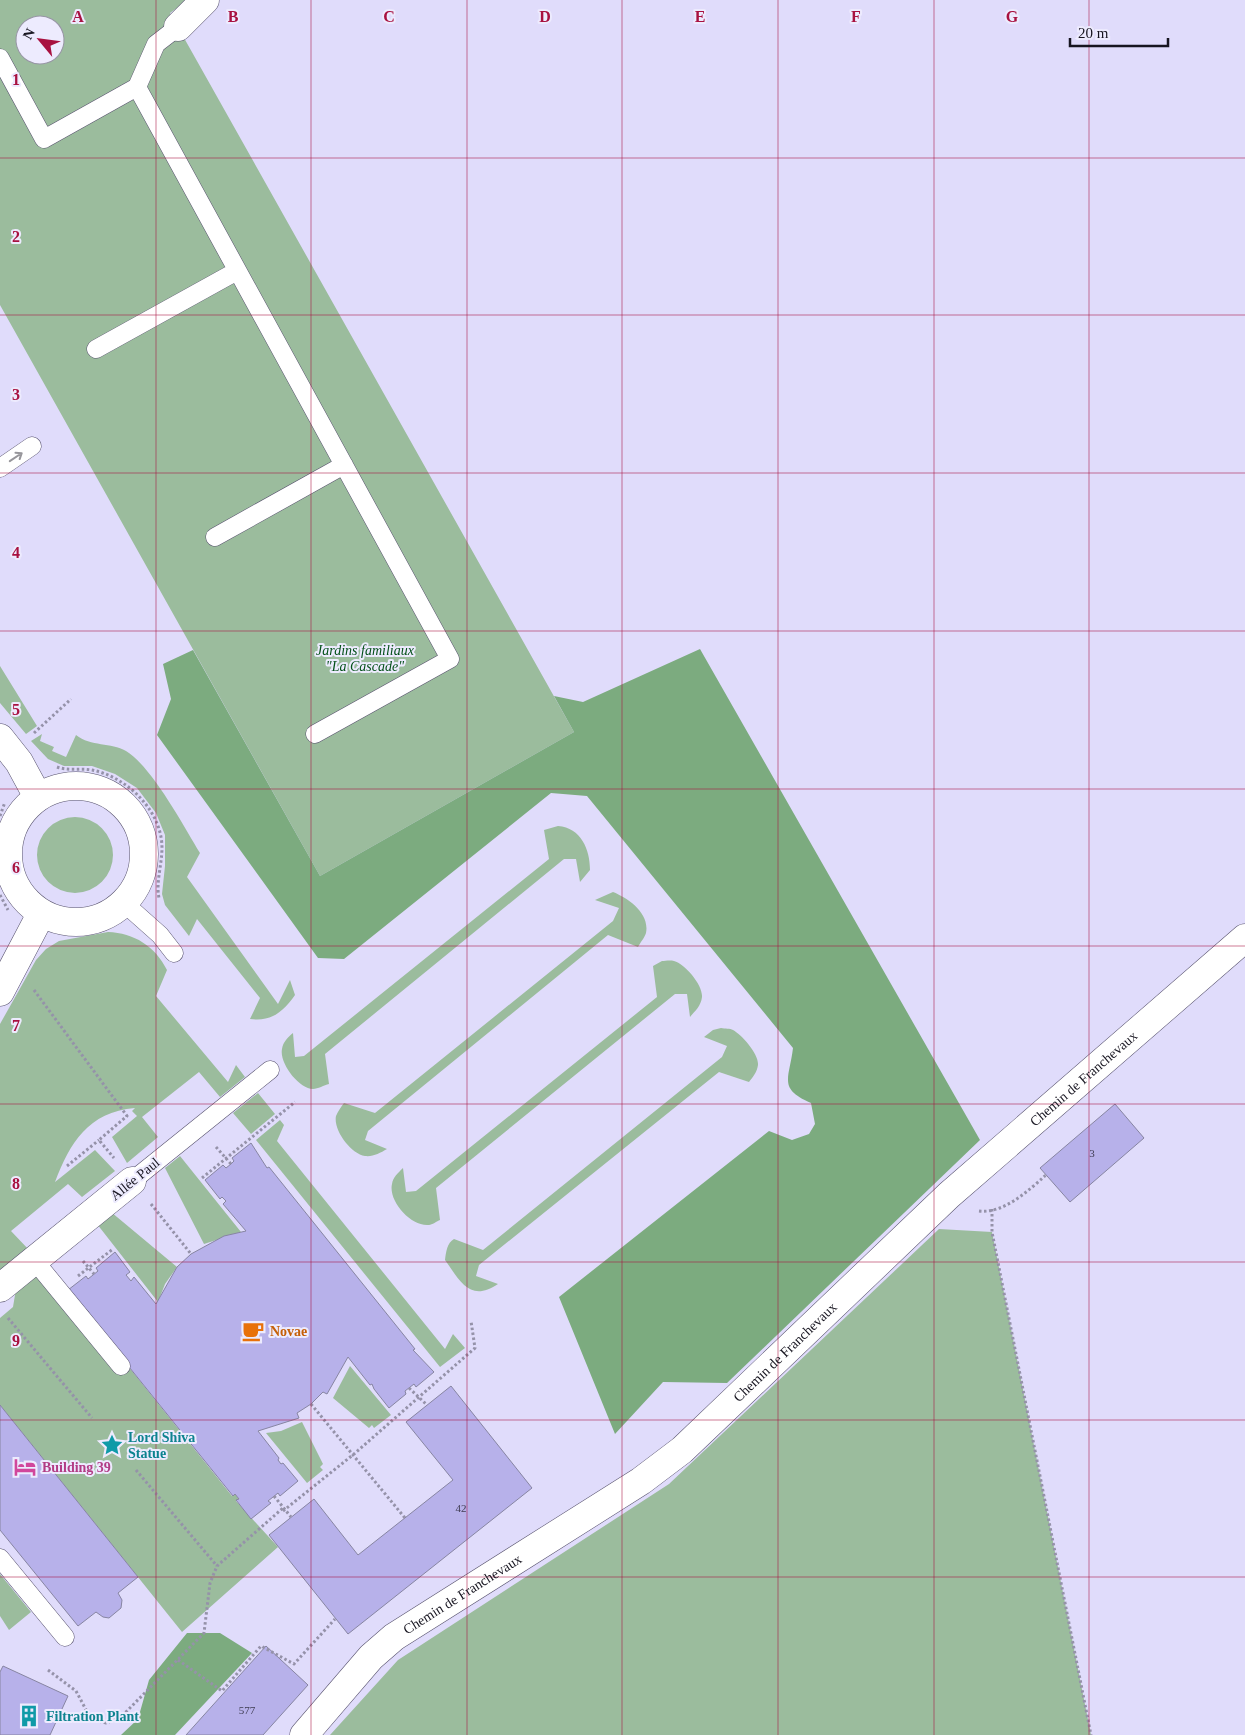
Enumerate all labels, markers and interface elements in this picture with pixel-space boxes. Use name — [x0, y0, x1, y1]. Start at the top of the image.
text: A — [72, 8, 84, 25]
text: B — [228, 8, 239, 25]
text: C — [383, 8, 395, 25]
text: D — [539, 8, 551, 25]
text: E — [695, 8, 705, 25]
text: F — [851, 8, 861, 25]
text: G — [1006, 8, 1019, 25]
north arrow — [15, 15, 65, 65]
scale bar — [1070, 15, 1168, 47]
text: 20 m — [1078, 25, 1109, 41]
text: N — [20, 26, 38, 42]
text: 1 — [12, 71, 20, 88]
text: 2 — [12, 228, 20, 245]
text: 3 — [12, 386, 20, 403]
one-way arrow — [9, 452, 23, 462]
text: 4 — [12, 544, 20, 561]
park label: Jardins familiaux "La Cascade" — [316, 643, 415, 674]
text: 5 — [12, 701, 20, 718]
text: 6 — [12, 859, 20, 876]
text: 7 — [12, 1017, 20, 1034]
street label: Chemin de Franchevaux — [1027, 1028, 1140, 1129]
house number: 3 — [1089, 1147, 1095, 1159]
street label: Allée Paul — [107, 1155, 163, 1203]
text: 8 — [12, 1175, 20, 1192]
street label: Chemin de Franchevaux — [730, 1299, 839, 1405]
cafe icon: Novae — [240, 1318, 266, 1344]
place label: Novae — [270, 1324, 307, 1339]
text: 9 — [12, 1332, 20, 1349]
place label: Lord Shiva Statue — [128, 1430, 195, 1461]
place icon: Lord Shiva Statue — [99, 1432, 125, 1458]
hotel icon: Building 39 — [12, 1454, 38, 1480]
place label: Building 39 — [42, 1460, 111, 1475]
house number: 42 — [456, 1502, 467, 1514]
street label: Chemin de Franchevaux — [400, 1551, 524, 1637]
building icon: Filtration Plant — [16, 1703, 42, 1729]
house number: 577 — [239, 1704, 256, 1716]
place label: Filtration Plant — [46, 1709, 139, 1724]

